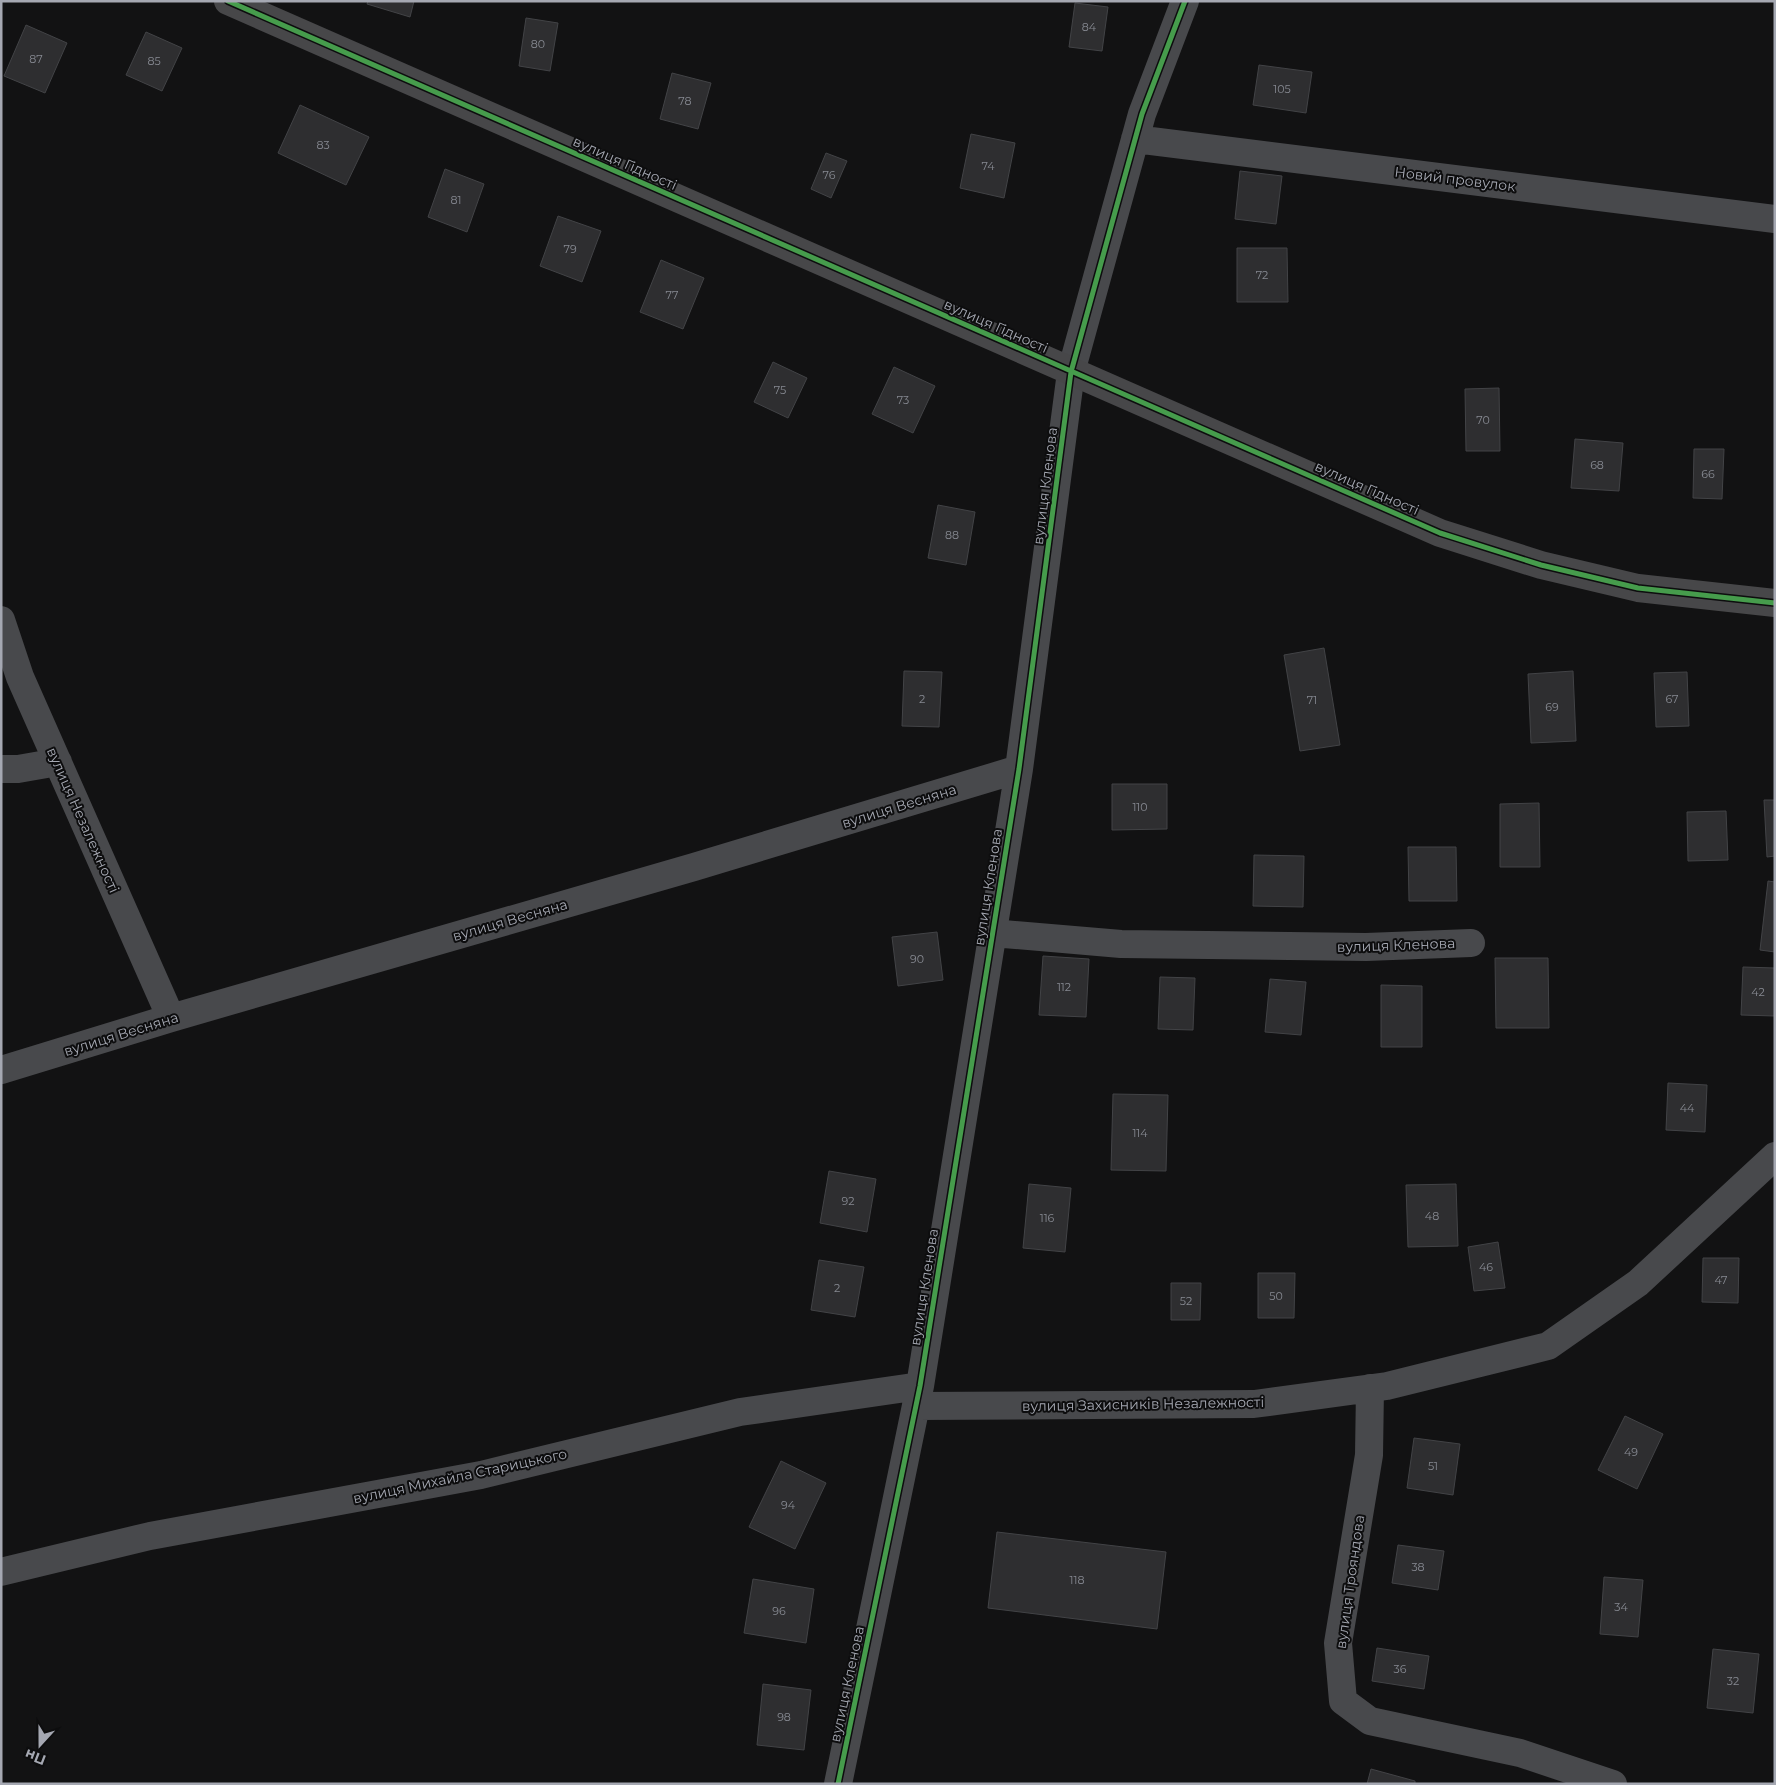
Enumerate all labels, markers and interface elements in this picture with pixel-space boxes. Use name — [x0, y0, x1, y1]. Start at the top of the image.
house number: 84 — [1082, 20, 1097, 34]
house number: 80 — [531, 37, 545, 51]
house number: 87 — [29, 52, 43, 66]
house number: 85 — [147, 54, 161, 68]
house number: 105 — [1273, 82, 1291, 96]
house number: 78 — [678, 94, 692, 108]
street label: вулиця Гідності — [570, 132, 680, 194]
house number: 83 — [316, 138, 330, 152]
house number: 74 — [981, 159, 995, 173]
street label: Новий провулок — [1394, 163, 1516, 195]
house number: 76 — [823, 168, 836, 182]
house number: 81 — [451, 193, 462, 207]
house number: 79 — [563, 242, 577, 256]
house number: 72 — [1256, 268, 1268, 282]
house number: 77 — [666, 288, 678, 302]
street label: вулиця Гідності — [941, 295, 1051, 357]
house number: 75 — [774, 383, 786, 397]
house number: 73 — [897, 393, 909, 407]
house number: 70 — [1476, 413, 1490, 427]
street label: вулиця Кленова — [1029, 426, 1061, 546]
street label: вулиця Гідності — [1312, 457, 1422, 519]
house number: 68 — [1590, 458, 1604, 472]
house number: 66 — [1701, 467, 1715, 481]
house number: 88 — [945, 528, 959, 542]
house number: 2 — [919, 692, 925, 706]
house number: 67 — [1665, 692, 1679, 706]
house number: 71 — [1307, 693, 1317, 707]
house number: 69 — [1545, 700, 1559, 714]
street label: вулиця Незалежності — [43, 744, 123, 896]
street label: вулиця Весняна — [840, 780, 958, 832]
house number: 110 — [1132, 800, 1148, 814]
street label: вулиця Кленова — [970, 827, 1006, 947]
street label: вулиця Весняна — [450, 895, 570, 945]
street label: вулиця Кленова — [1337, 934, 1455, 956]
house number: 90 — [910, 952, 924, 966]
house number: 112 — [1057, 980, 1071, 994]
house number: 42 — [1751, 985, 1765, 999]
street label: вулиця Весняна — [62, 1008, 180, 1060]
house number: 44 — [1680, 1101, 1695, 1115]
house number: 114 — [1132, 1126, 1148, 1140]
house number: 92 — [842, 1194, 854, 1208]
house number: 48 — [1425, 1209, 1439, 1223]
house number: 116 — [1040, 1211, 1055, 1225]
street label: вулиця Кленова — [906, 1227, 942, 1347]
house number: 46 — [1479, 1260, 1493, 1274]
house number: 47 — [1714, 1273, 1728, 1287]
house number: 2 — [834, 1281, 840, 1295]
house number: 50 — [1269, 1289, 1283, 1303]
house number: 52 — [1180, 1294, 1192, 1308]
street label: вулиця Захисників Незалежності — [1022, 1393, 1264, 1415]
street label: вулиця Михайла Старицького — [351, 1444, 569, 1507]
house number: 49 — [1624, 1445, 1638, 1459]
house number: 51 — [1428, 1459, 1438, 1473]
house number: 94 — [781, 1498, 796, 1512]
street label: вулиця Трояндова — [1332, 1514, 1368, 1650]
house number: 38 — [1411, 1560, 1425, 1574]
house number: 118 — [1070, 1573, 1084, 1587]
house number: 34 — [1614, 1600, 1628, 1614]
house number: 96 — [772, 1604, 786, 1618]
street label: вулиця Кленова — [826, 1624, 868, 1744]
house number: 36 — [1394, 1662, 1407, 1676]
house number: 32 — [1727, 1674, 1739, 1688]
house number: 98 — [777, 1710, 791, 1724]
north arrow — [15, 1720, 65, 1770]
text: Пн — [22, 1745, 48, 1769]

